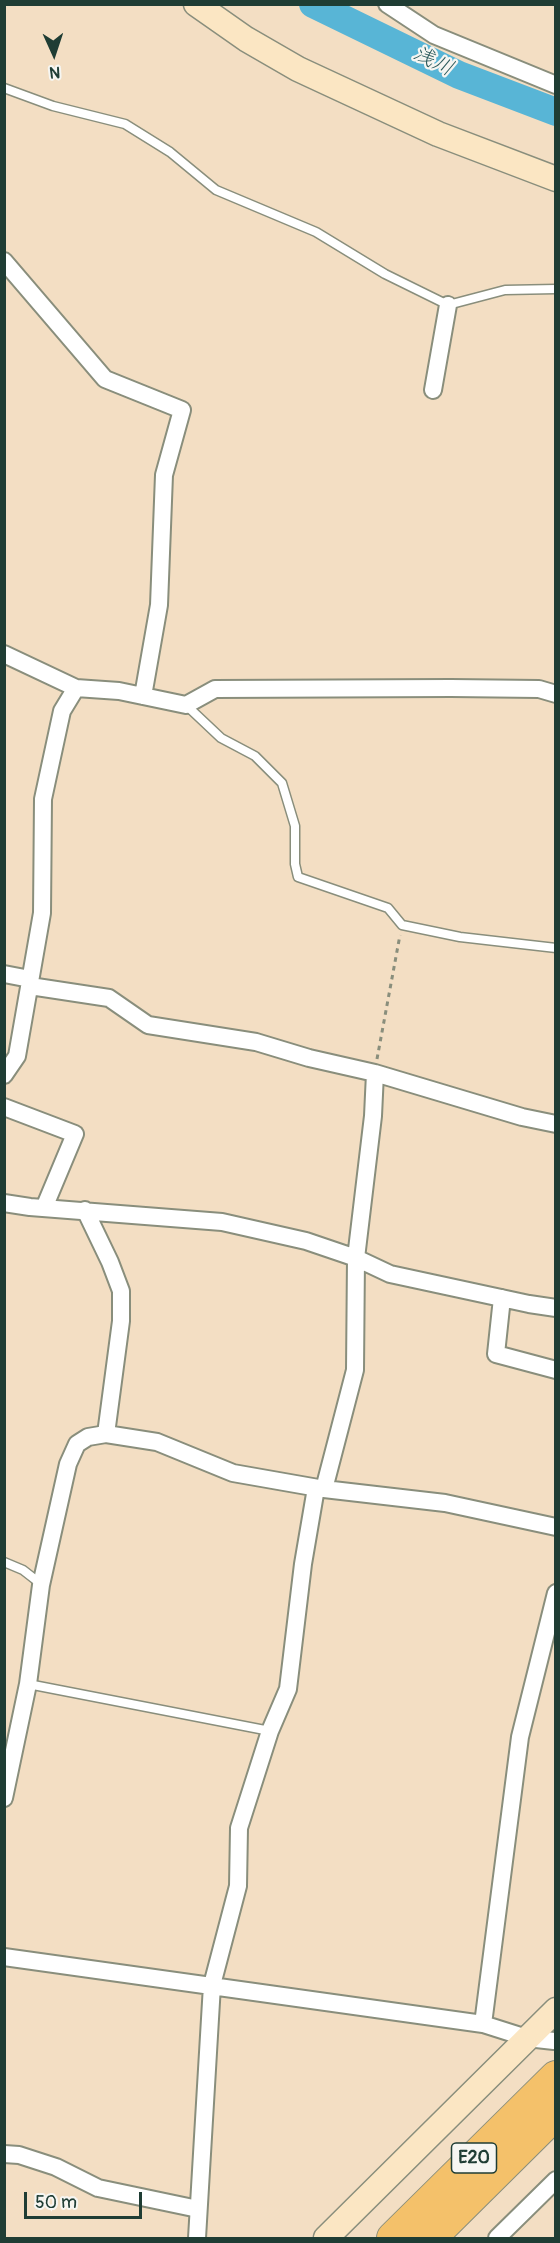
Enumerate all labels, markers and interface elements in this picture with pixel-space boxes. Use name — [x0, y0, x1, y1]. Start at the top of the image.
north arrow — [24, 24, 84, 84]
water label: 浅川 — [409, 41, 457, 83]
text: N — [49, 62, 61, 82]
road number: E20 — [452, 2143, 496, 2173]
scale bar — [27, 2180, 146, 2218]
text: 50 m — [35, 2191, 77, 2214]

